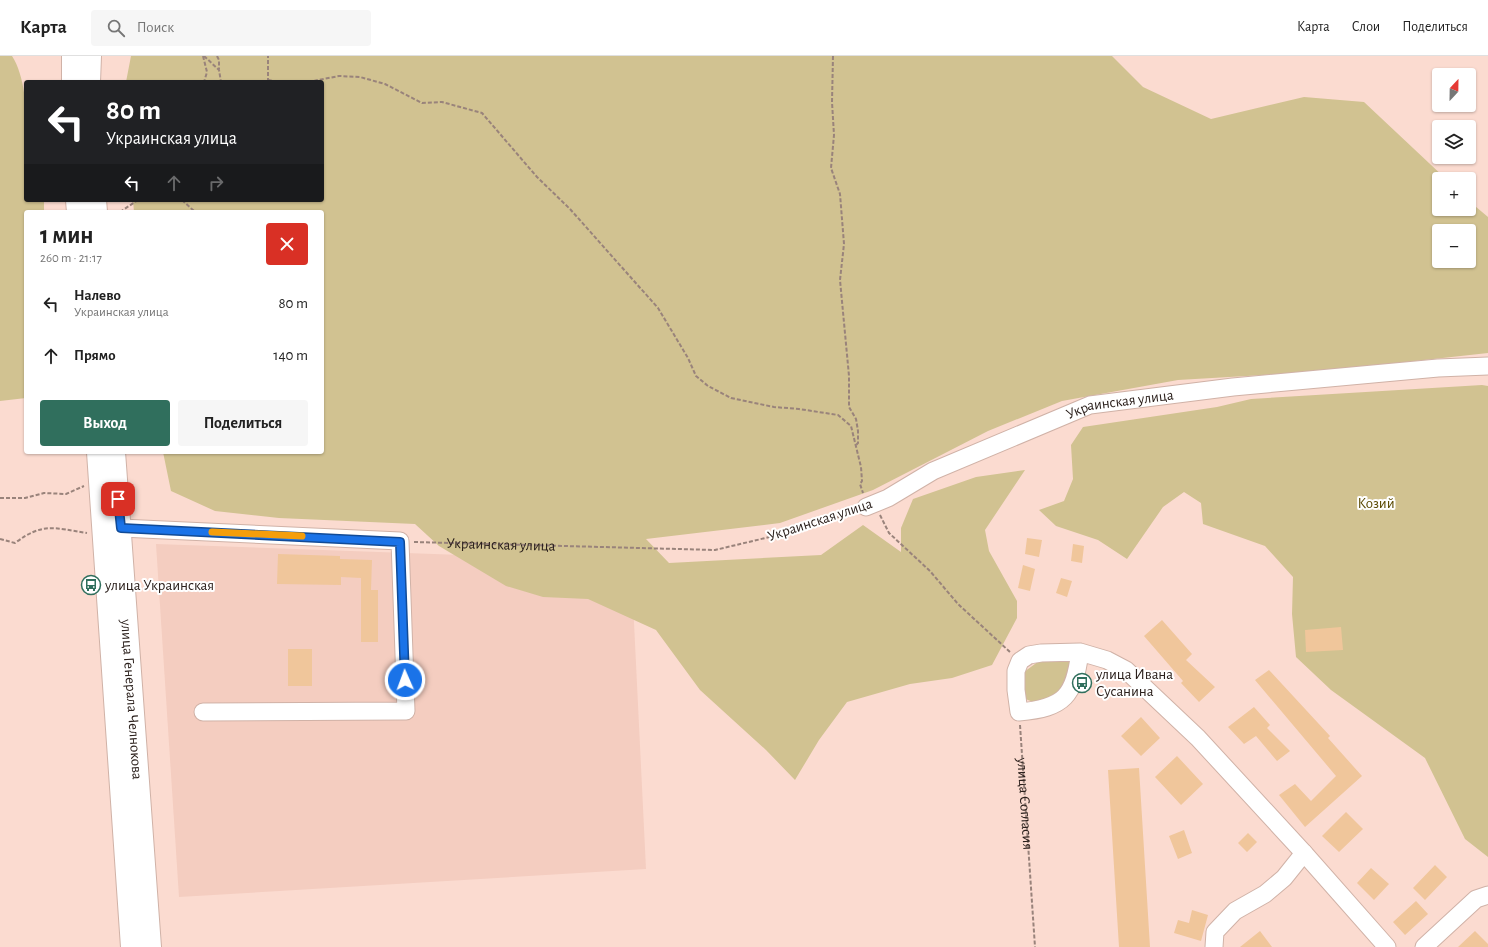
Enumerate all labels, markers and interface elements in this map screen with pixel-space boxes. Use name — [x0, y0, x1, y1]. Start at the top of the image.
search box — [91, 10, 371, 46]
icon: search — [105, 17, 127, 39]
text: Карта — [20, 18, 67, 37]
text: Поиск — [137, 20, 174, 35]
text: Карта — [1297, 20, 1330, 34]
text: Слои — [1352, 20, 1380, 34]
text: Поделиться — [1402, 20, 1468, 34]
north arrow — [1432, 68, 1476, 112]
map controls — [1432, 68, 1476, 268]
icon: left — [40, 96, 92, 148]
text: 80 m — [106, 97, 161, 125]
button: layers — [1432, 120, 1476, 164]
text: Украинская улица — [106, 130, 237, 148]
icon: left — [121, 172, 143, 194]
icon: ahead — [163, 172, 185, 194]
icon: right — [205, 172, 227, 194]
button: + — [1432, 172, 1476, 216]
button: close — [266, 223, 308, 265]
text: 1 мин — [40, 224, 94, 248]
button: − — [1432, 224, 1476, 268]
text: 260 m · 21:17 — [40, 252, 102, 265]
text: Налево — [74, 288, 121, 303]
icon: left — [40, 293, 62, 315]
text: 80 m — [278, 296, 308, 311]
text: Украинская улица — [74, 306, 169, 319]
icon: ahead — [40, 345, 62, 367]
text: Прямо — [74, 348, 116, 363]
text: 140 m — [273, 348, 308, 363]
street label: Украинская улица — [1064, 387, 1175, 422]
button: Выход — [40, 400, 170, 446]
button: Поделиться — [178, 400, 308, 446]
pin — [101, 482, 135, 516]
icon: arrive — [107, 488, 129, 510]
street label: Украинская улица — [766, 496, 874, 544]
park label: Козий — [1357, 496, 1395, 511]
street label: Украинская улица — [446, 535, 556, 553]
bus stop icon: улица Украинская — [80, 574, 102, 596]
place label: улица Украинская — [104, 578, 214, 593]
street label: улица Генерала Челнокова — [119, 618, 145, 780]
position arrow — [384, 659, 426, 701]
place label: улица Ивана Сусанина — [1095, 667, 1173, 699]
bus stop icon: улица Ивана Сусанина — [1071, 672, 1093, 694]
street label: улица Согласия — [1015, 756, 1036, 850]

